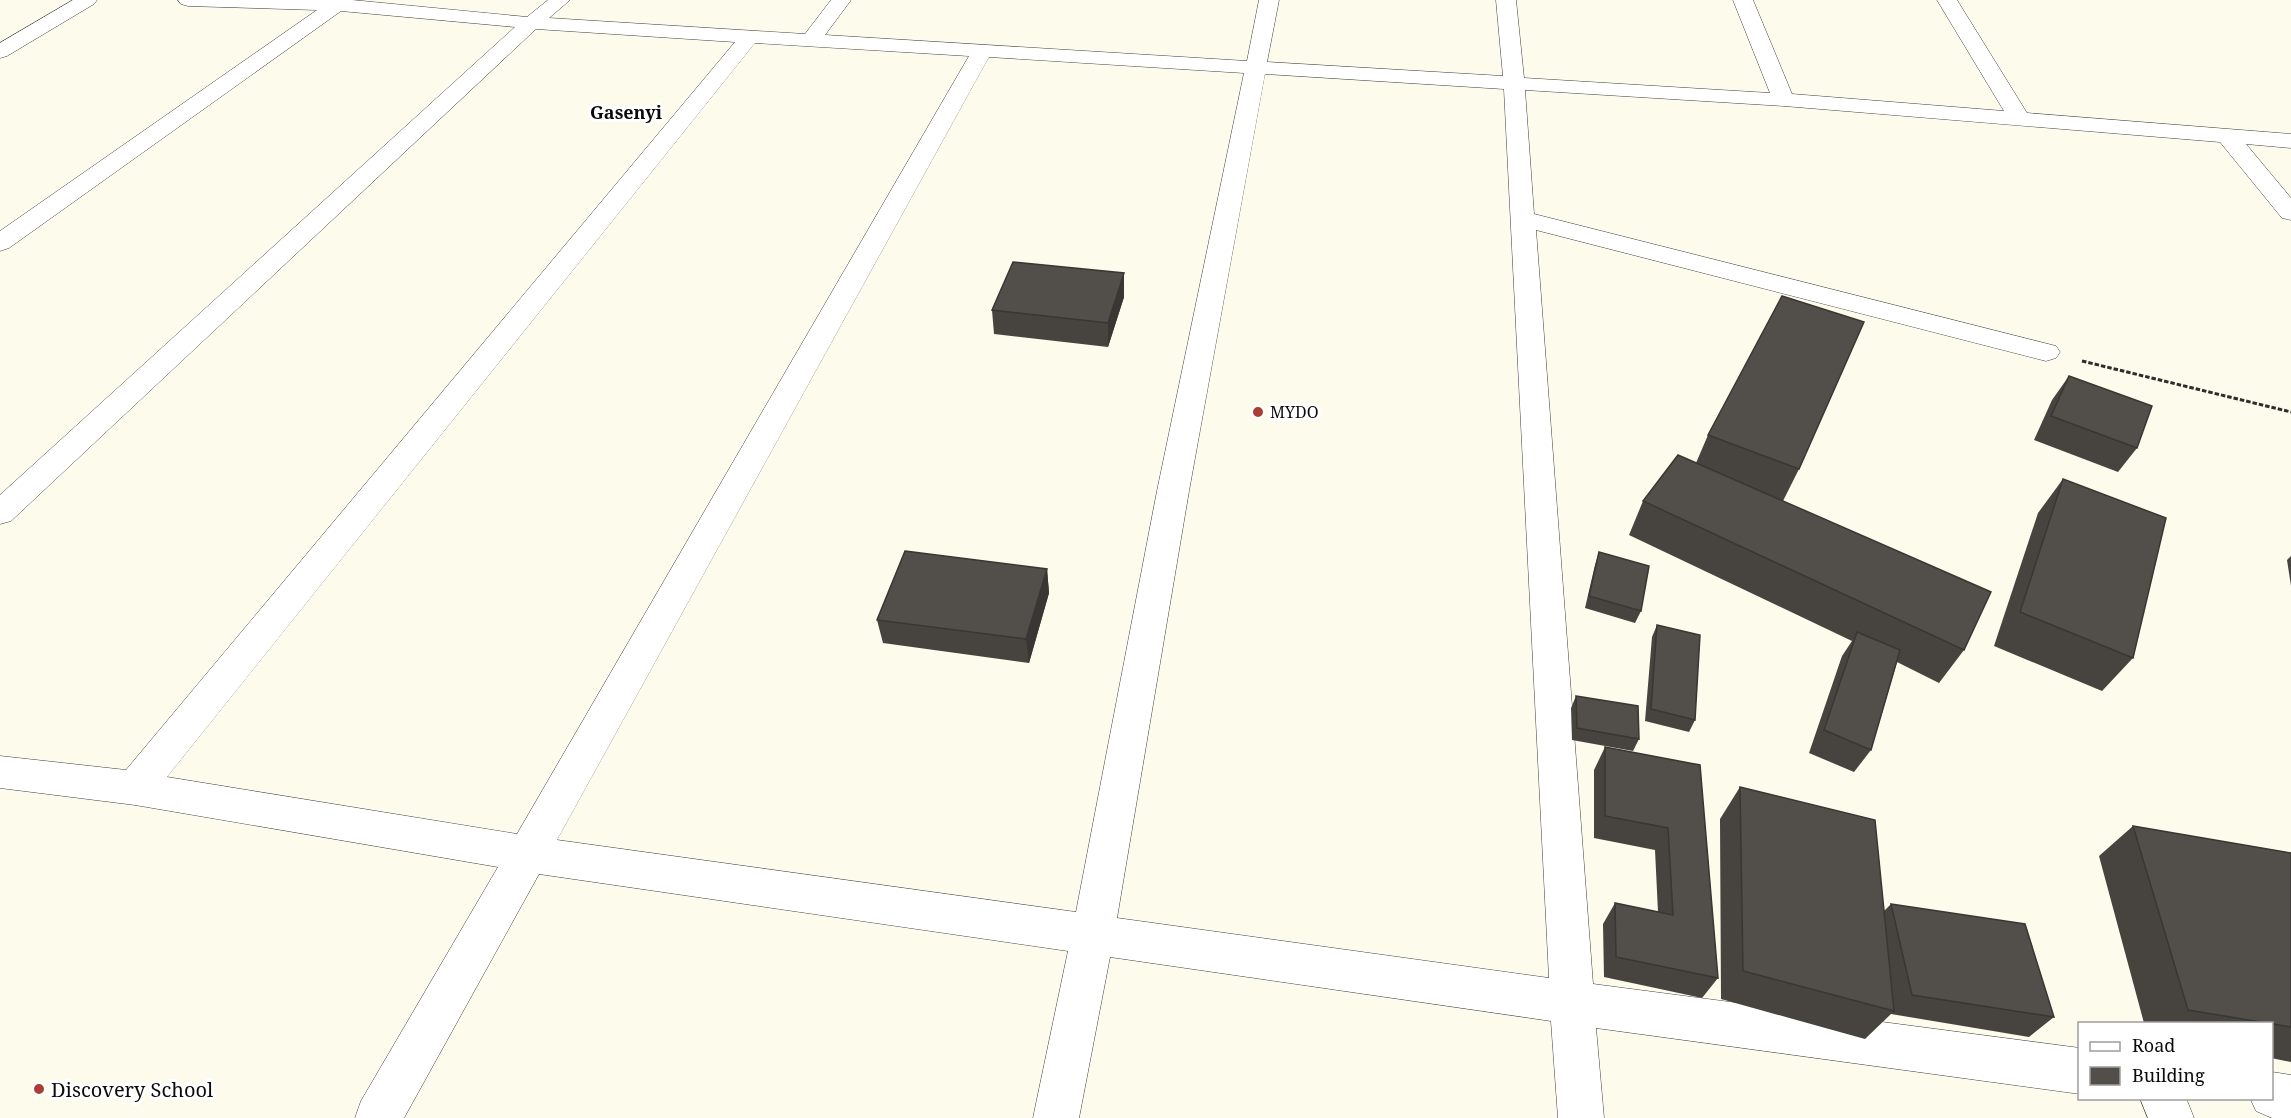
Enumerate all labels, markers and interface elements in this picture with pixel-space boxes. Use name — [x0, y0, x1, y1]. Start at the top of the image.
district label: Gasenyi — [590, 100, 663, 124]
place label: MYDO — [1270, 401, 1319, 423]
marker: MYDO — [1251, 405, 1265, 419]
legend — [2078, 1022, 2273, 1100]
text: Road — [2132, 1033, 2175, 1057]
text: Building — [2132, 1063, 2205, 1087]
place label: Discovery School — [51, 1076, 213, 1103]
marker: Discovery School — [32, 1082, 46, 1096]

